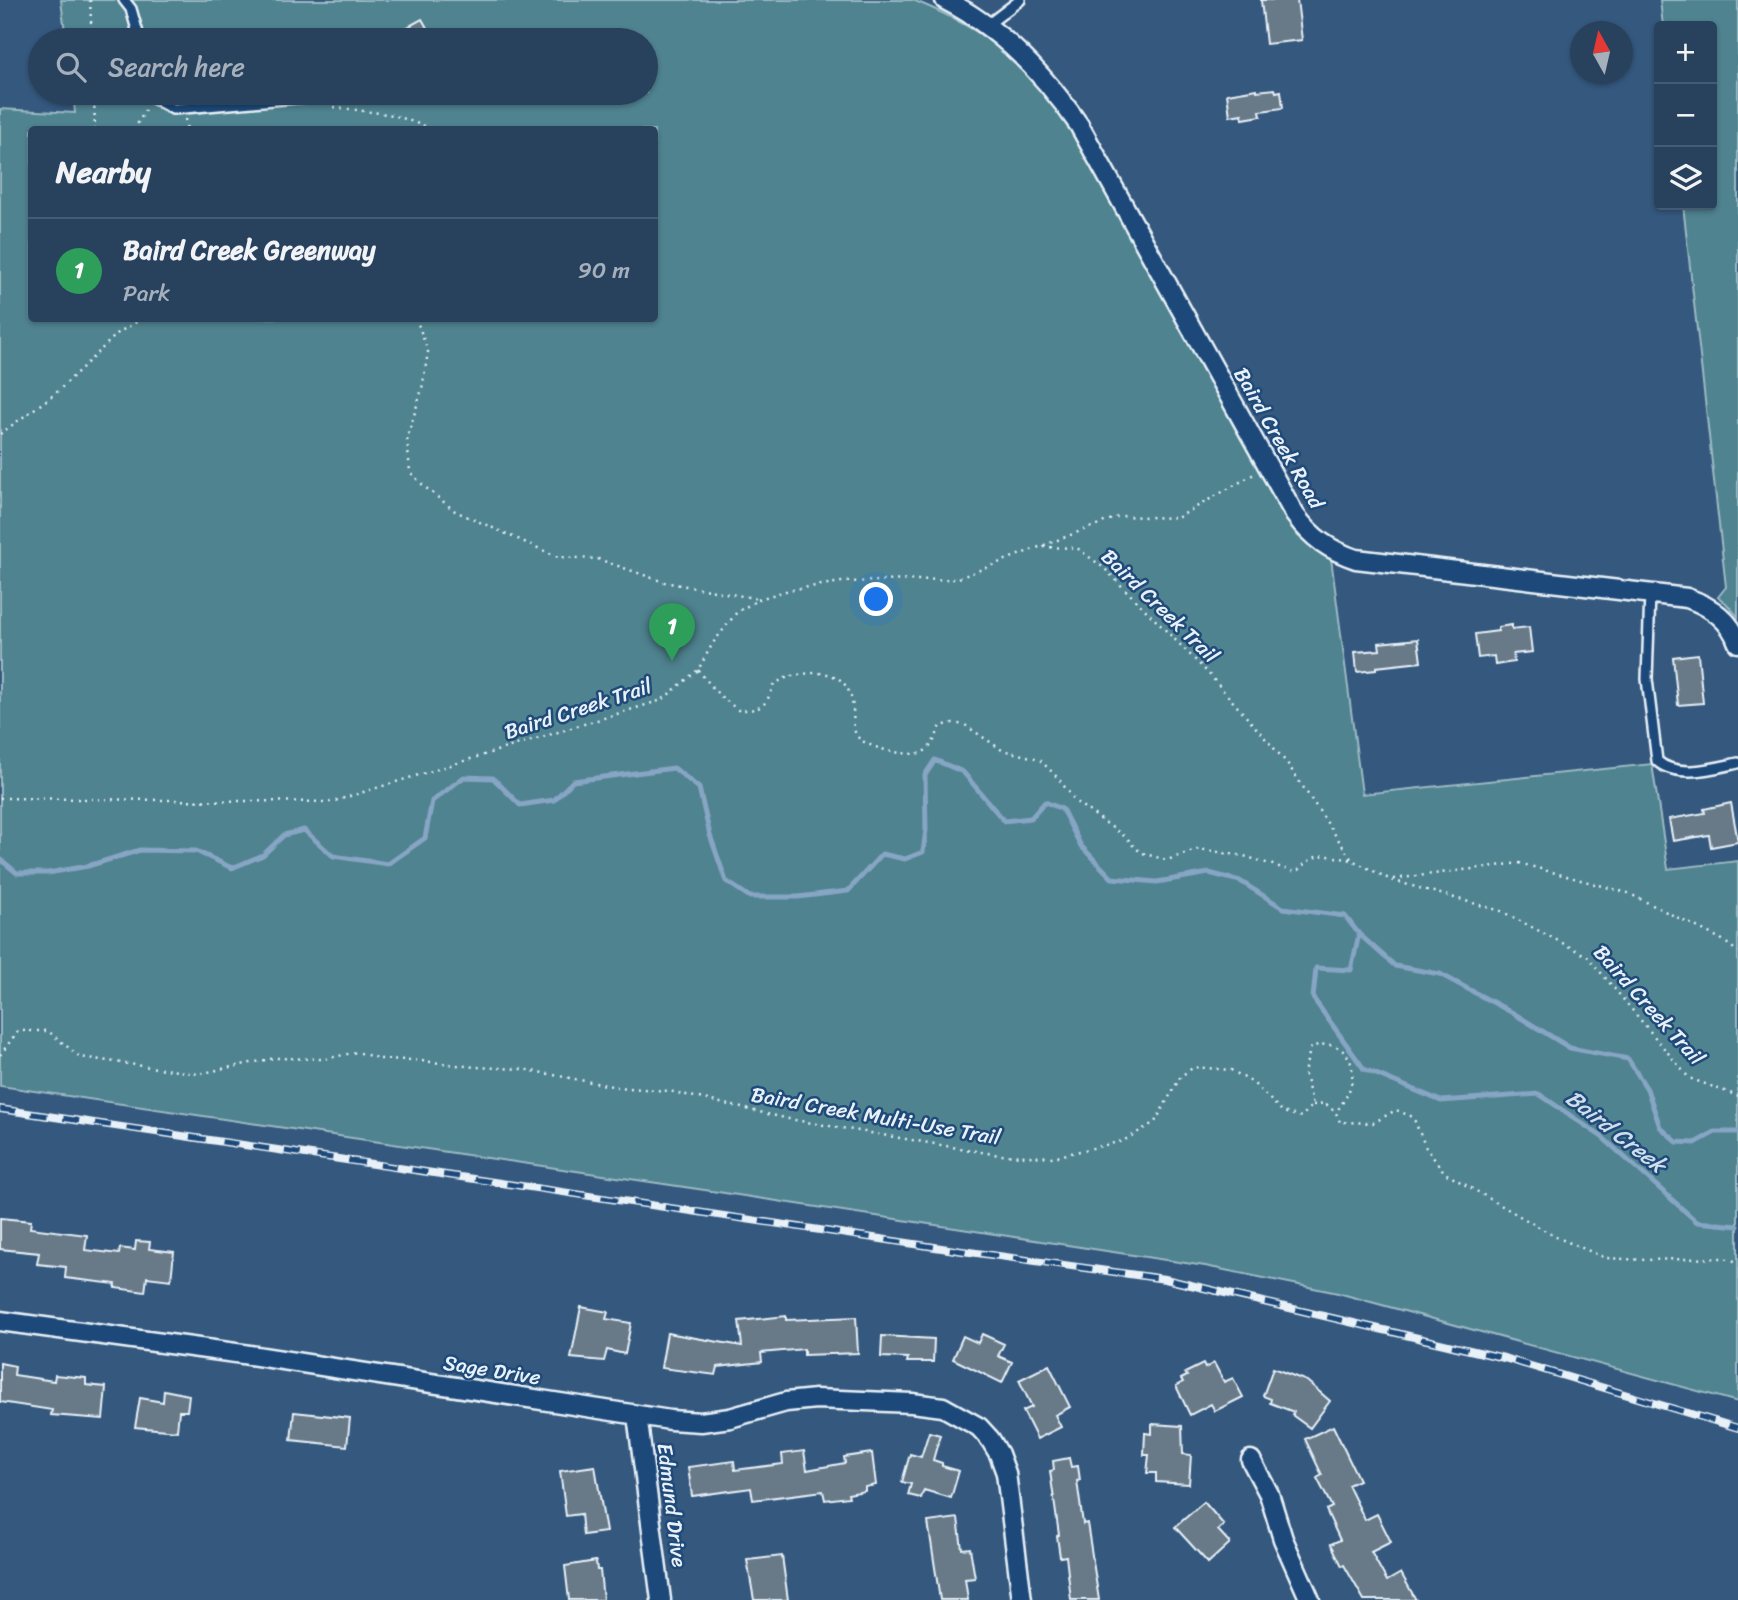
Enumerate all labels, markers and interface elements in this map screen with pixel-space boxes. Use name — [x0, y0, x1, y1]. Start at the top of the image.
north arrow — [1570, 21, 1633, 84]
map controls — [1654, 21, 1717, 210]
button: + — [1654, 21, 1717, 84]
search box — [28, 28, 658, 105]
text: Search here — [108, 44, 245, 90]
icon: search — [52, 48, 90, 86]
button: − — [1654, 84, 1717, 147]
text: Nearby — [56, 145, 151, 199]
button: layers — [1654, 147, 1717, 210]
text: Baird Creek Greenway — [123, 227, 376, 273]
text: 1 — [74, 250, 84, 291]
text: 90 m — [578, 250, 630, 291]
text: Park — [123, 273, 170, 314]
street label: Baird Creek Road — [1223, 360, 1336, 518]
street label: Baird Creek Trail — [1092, 539, 1229, 674]
your location — [859, 582, 893, 616]
pin: 1 — [649, 603, 695, 661]
street label: Baird Creek Trail — [499, 667, 658, 751]
street label: Baird Creek Trail — [1584, 935, 1715, 1075]
street label: Baird Creek Multi-Use Trail — [748, 1075, 1005, 1157]
water label: Baird Creek — [1556, 1079, 1677, 1186]
street label: Sage Drive — [441, 1344, 544, 1396]
street label: Edmund Drive — [646, 1441, 698, 1569]

